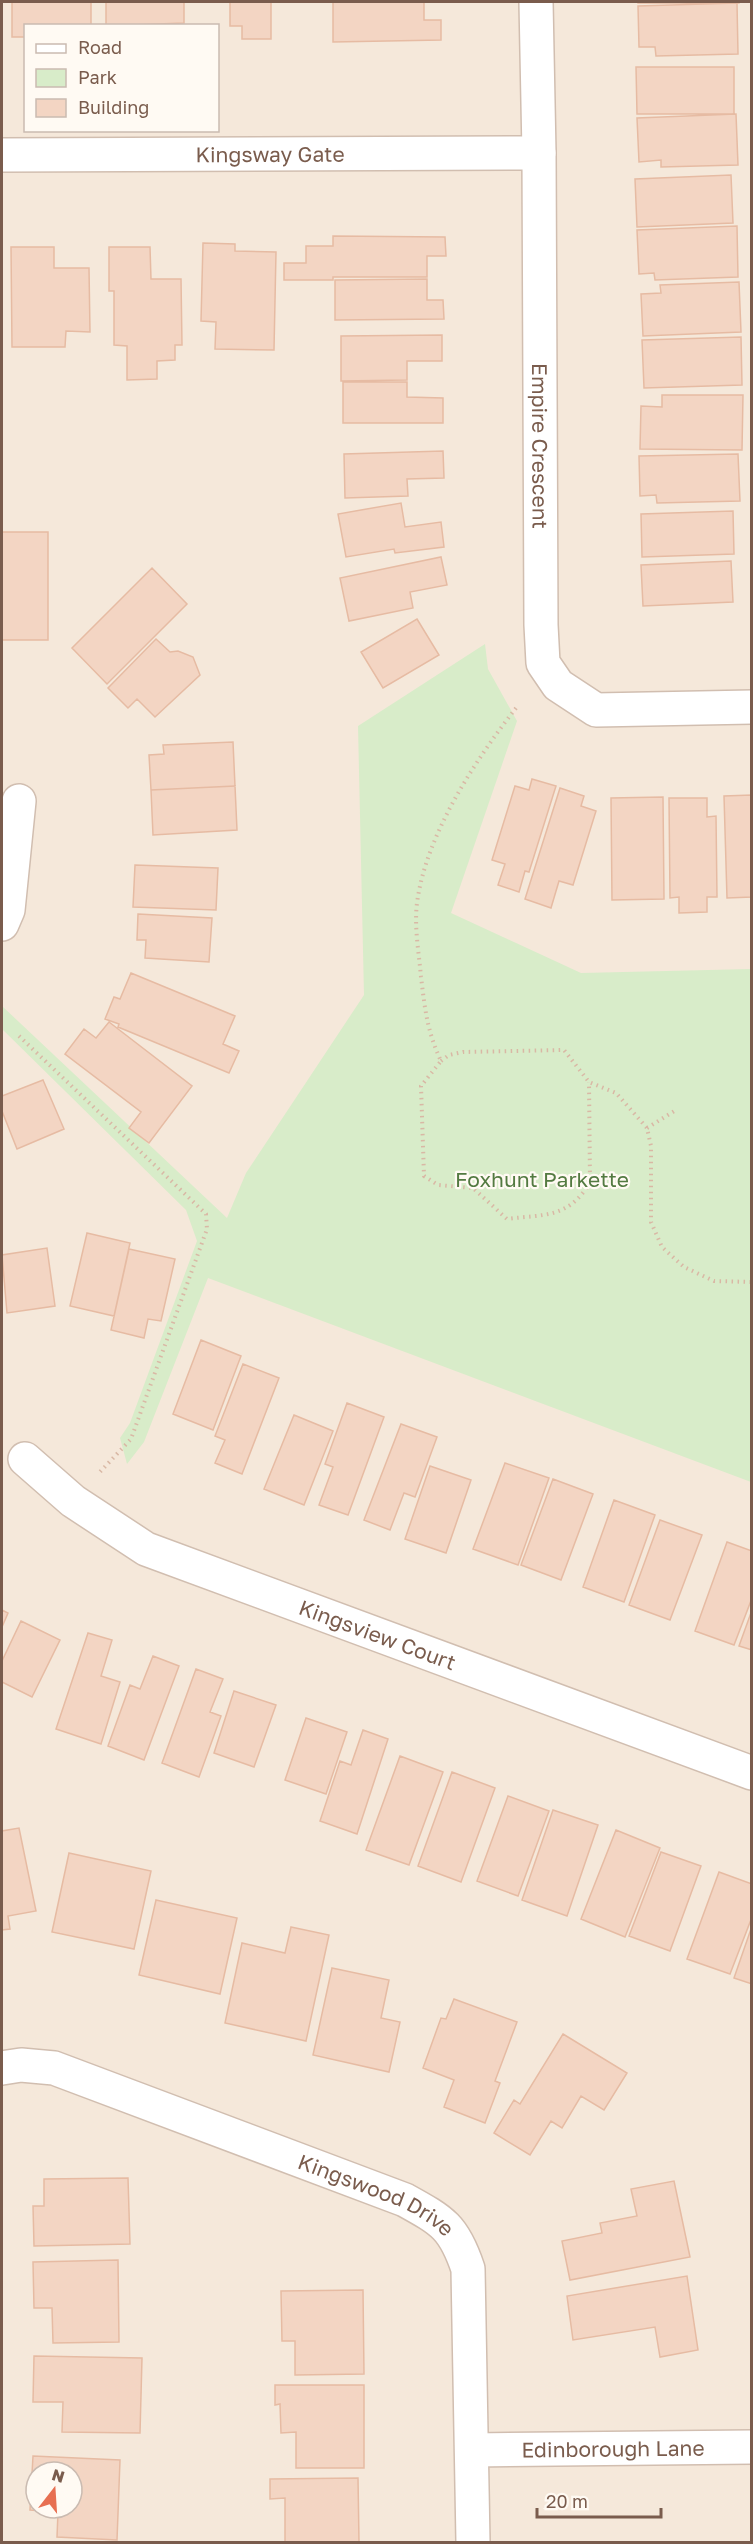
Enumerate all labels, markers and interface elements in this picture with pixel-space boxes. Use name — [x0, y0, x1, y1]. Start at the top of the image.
legend — [24, 24, 219, 132]
text: Road — [78, 36, 122, 58]
text: Park — [78, 66, 117, 88]
text: Building — [78, 96, 149, 118]
street label: Kingsway Gate — [195, 141, 345, 167]
street label: Empire Crescent — [527, 363, 554, 529]
park label: Foxhunt Parkette — [455, 1166, 629, 1192]
street label: Kingsview Court — [295, 1594, 460, 1675]
street label: Kingswood Drive — [295, 2148, 460, 2241]
street label: Edinborough Lane — [521, 2435, 705, 2462]
north arrow — [24, 2460, 84, 2520]
text: N — [50, 2464, 67, 2487]
scale bar — [537, 2481, 662, 2519]
text: 20 m — [546, 2490, 588, 2512]

